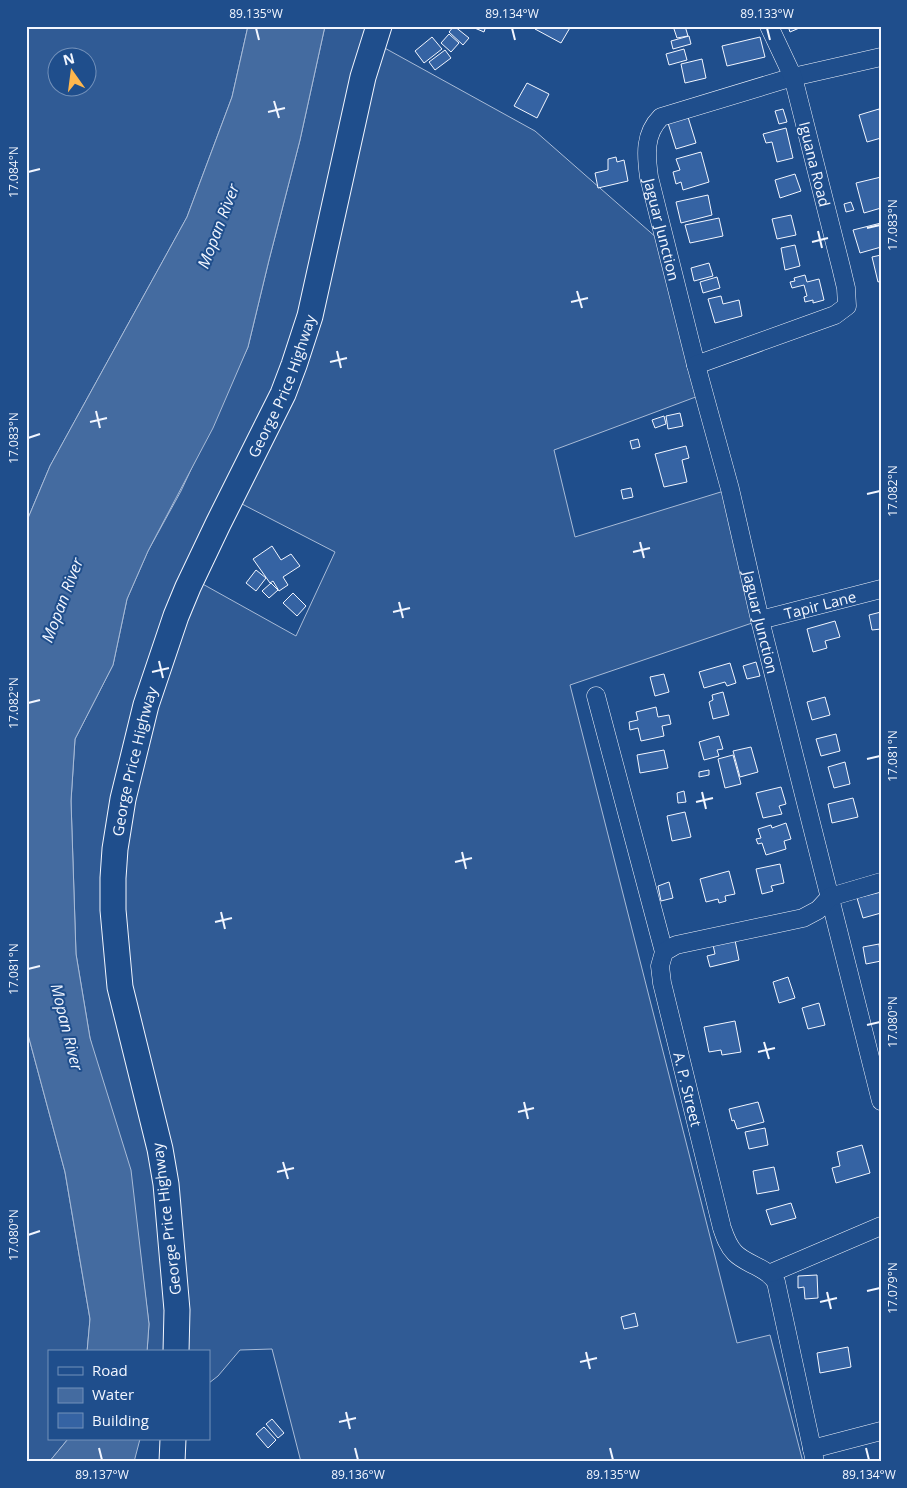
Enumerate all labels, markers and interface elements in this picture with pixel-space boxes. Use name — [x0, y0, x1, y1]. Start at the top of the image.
text: 89.135°W — [229, 5, 283, 22]
text: 89.134°W — [485, 5, 539, 22]
text: 89.133°W — [740, 5, 794, 22]
north arrow — [48, 48, 98, 98]
text: N — [61, 48, 77, 69]
street label: Iguana Road — [795, 119, 835, 209]
text: 17.084°N — [5, 146, 22, 198]
street label: Jaguar Junction — [639, 174, 685, 283]
water label: Mopan River — [192, 180, 244, 271]
text: 17.083°N — [884, 199, 901, 251]
street label: George Price Highway — [243, 312, 320, 461]
text: 17.083°N — [5, 412, 22, 464]
text: 17.082°N — [884, 465, 901, 517]
water label: Mopan River — [36, 554, 88, 645]
street label: Jaguar Junction — [739, 567, 783, 676]
street label: Tapir Lane — [782, 586, 858, 623]
text: 17.082°N — [5, 677, 22, 729]
street label: George Price Highway — [107, 683, 162, 838]
text: 17.081°N — [884, 730, 901, 782]
text: 17.081°N — [5, 943, 22, 995]
water label: Mopan River — [46, 981, 89, 1073]
text: 17.080°N — [884, 996, 901, 1048]
street label: A. P. Street — [669, 1050, 707, 1129]
street label: George Price Highway — [147, 1141, 185, 1296]
text: 17.080°N — [5, 1209, 22, 1261]
text: 17.079°N — [884, 1262, 901, 1314]
legend — [48, 1350, 210, 1440]
text: Road — [92, 1360, 128, 1380]
text: Water — [92, 1384, 134, 1404]
text: Building — [92, 1410, 149, 1430]
text: 89.137°W — [75, 1466, 129, 1483]
text: 89.136°W — [331, 1466, 385, 1483]
text: 89.135°W — [586, 1466, 640, 1483]
text: 89.134°W — [842, 1466, 896, 1483]

